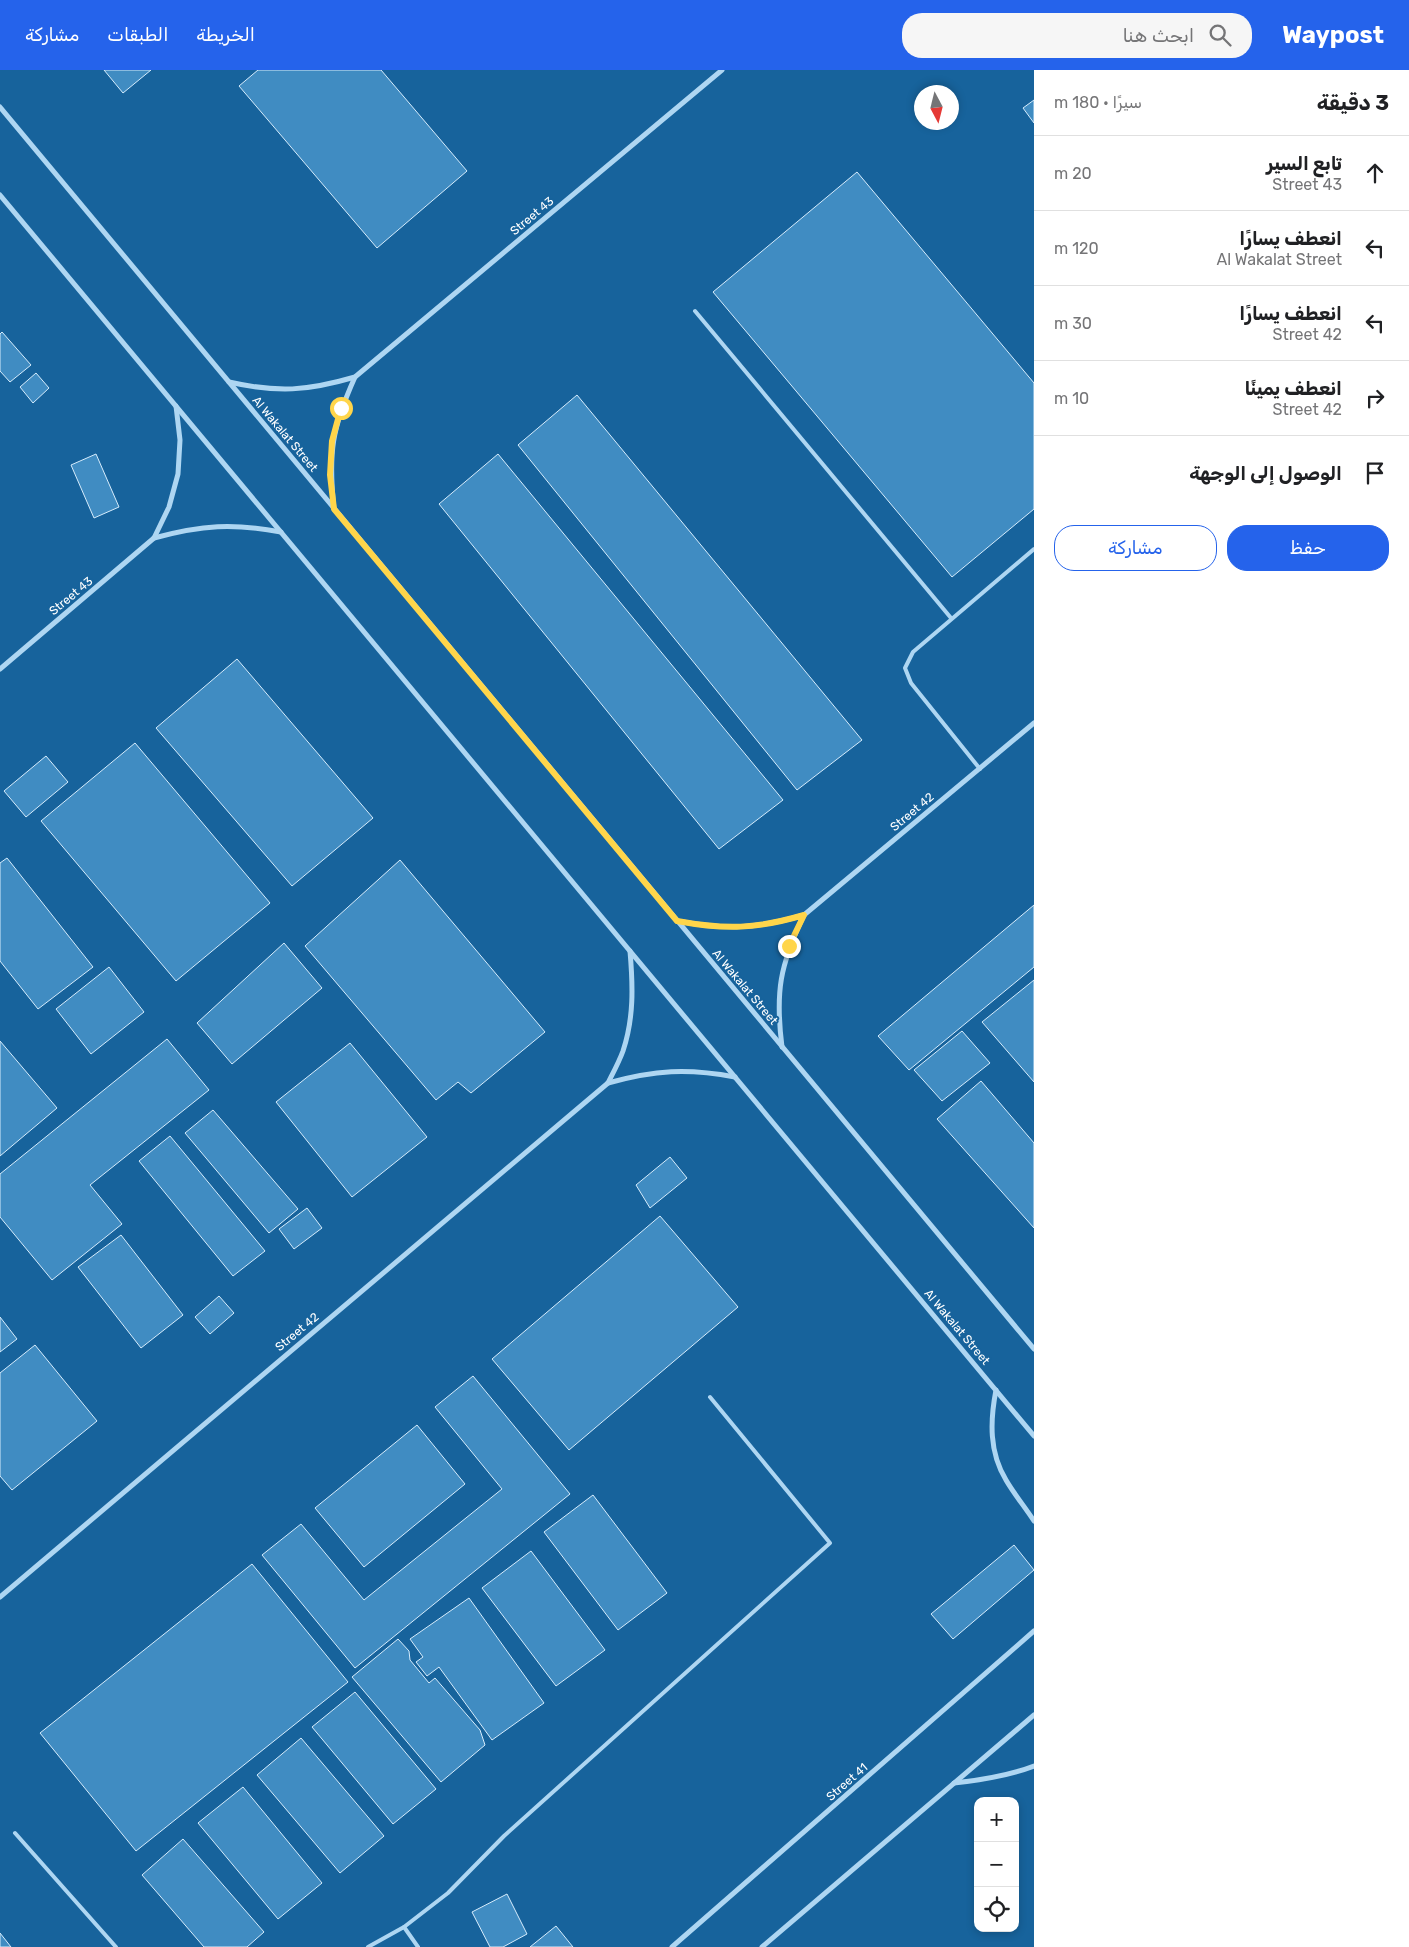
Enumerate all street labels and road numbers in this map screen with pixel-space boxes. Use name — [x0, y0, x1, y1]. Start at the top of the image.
street label: Street 43 — [507, 194, 557, 238]
street label: Al Wakalat Street — [249, 393, 321, 475]
street label: Street 43 — [46, 574, 96, 618]
street label: Street 42 — [888, 790, 936, 834]
street label: Al Wakalat Street — [709, 946, 781, 1028]
street label: Al Wakalat Street — [921, 1286, 993, 1368]
street label: Street 42 — [273, 1310, 321, 1354]
street label: Street 41 — [824, 1760, 870, 1804]

